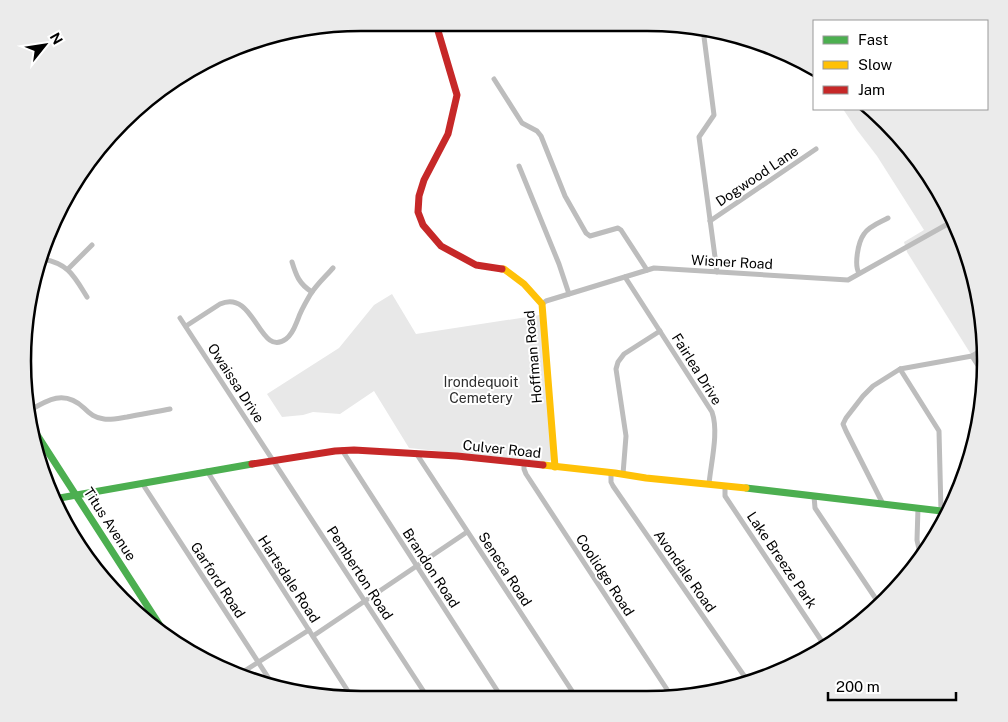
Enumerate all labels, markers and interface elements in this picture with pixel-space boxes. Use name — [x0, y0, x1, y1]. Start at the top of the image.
north arrow — [20, 20, 70, 70]
legend — [813, 20, 988, 110]
text: N — [47, 30, 66, 47]
text: Fast — [858, 31, 888, 48]
text: Slow — [858, 56, 893, 73]
text: Jam — [858, 81, 885, 98]
street label: Dogwood Lane — [713, 142, 801, 210]
street label: Wisner Road — [691, 252, 773, 272]
street label: Hoffman Road — [521, 310, 545, 404]
street label: Fairlea Drive — [669, 330, 725, 408]
street label: Owaissa Drive — [204, 340, 268, 426]
park label: Irondequoit Cemetery — [444, 374, 518, 406]
street label: Culver Road — [462, 437, 542, 461]
street label: Titus Avenue — [80, 484, 140, 564]
street label: Lake Breeze Park — [744, 509, 820, 611]
street label: Pemberton Road — [324, 523, 396, 623]
street label: Brandon Road — [399, 525, 463, 611]
street label: Avondale Road — [651, 527, 719, 615]
street label: Seneca Road — [475, 529, 535, 609]
street label: Coolidge Road — [573, 531, 637, 619]
street label: Hartsdale Road — [255, 532, 323, 626]
street label: Garford Road — [188, 539, 248, 621]
scale bar — [828, 670, 956, 702]
text: 200 m — [836, 678, 880, 695]

